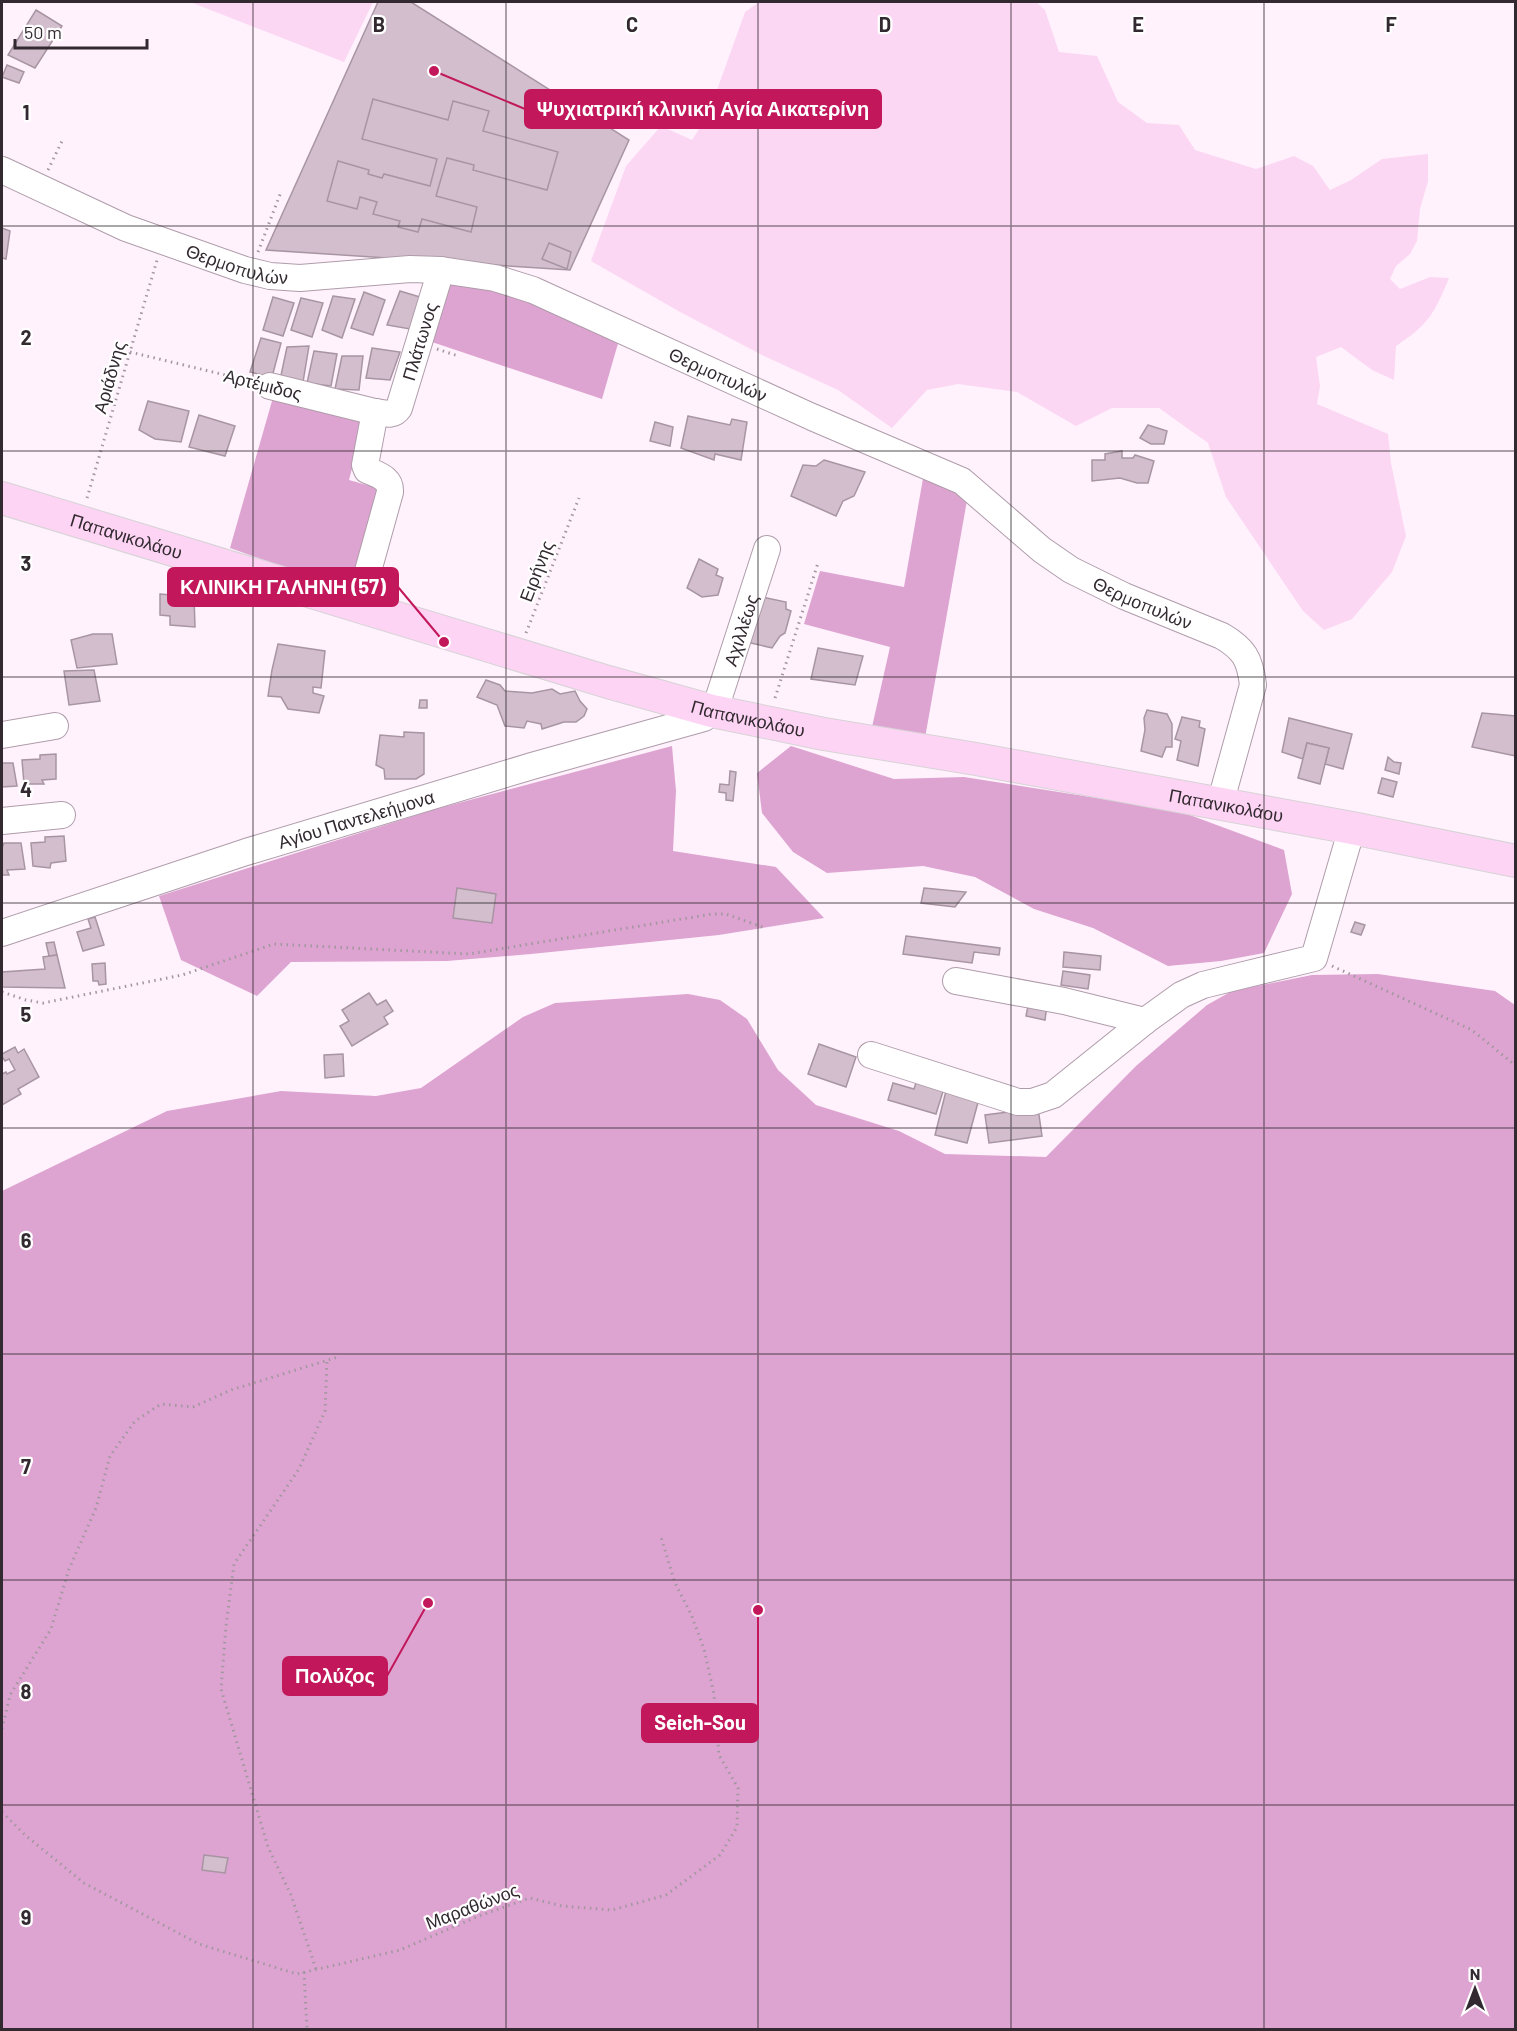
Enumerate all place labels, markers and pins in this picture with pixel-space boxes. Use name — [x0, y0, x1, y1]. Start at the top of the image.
callout: Ψυχιατρική κλινική Αγία Αικατερίνη — [525, 90, 881, 128]
callout: ΚΛΙΝΙΚΗ ΓΑΛΗΝΗ (57) — [168, 568, 398, 606]
callout: Πολύζος — [283, 1657, 387, 1695]
callout: Seich-Sou — [642, 1704, 758, 1742]

